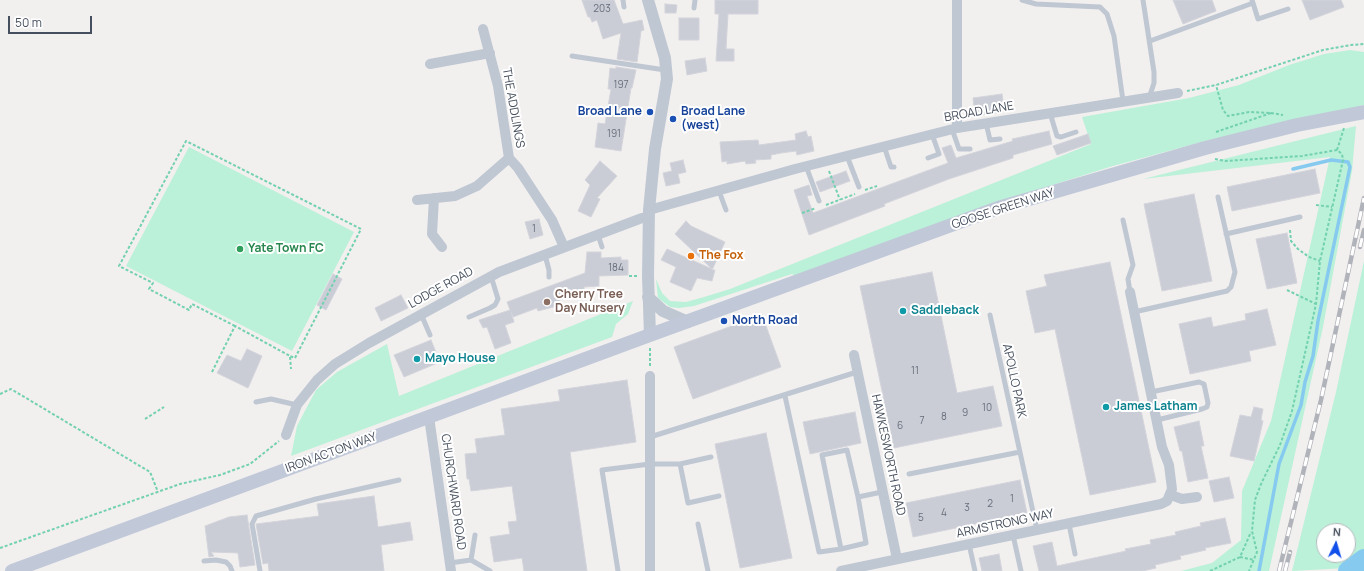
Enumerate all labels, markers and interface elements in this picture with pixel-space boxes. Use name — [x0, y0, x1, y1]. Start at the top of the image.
house number: 203 — [593, 3, 611, 15]
scale bar — [10, 8, 94, 34]
text: 50 m — [15, 14, 42, 31]
street label: THE ADDLINGS — [499, 67, 527, 149]
house number: 197 — [614, 79, 628, 91]
street label: BROAD LANE — [943, 99, 1015, 125]
place label: Broad Lane — [578, 105, 642, 119]
place label: Broad Lane (west) — [681, 105, 745, 133]
marker: Broad Lane — [645, 107, 655, 117]
marker: Broad Lane (west) — [668, 114, 678, 124]
house number: 191 — [607, 128, 621, 140]
street label: GOOSE GREEN WAY — [950, 186, 1056, 232]
house number: 1 — [532, 223, 536, 235]
place label: Yate Town FC — [248, 242, 324, 256]
marker: Yate Town FC — [235, 244, 245, 254]
place label: The Fox — [699, 249, 743, 263]
marker: The Fox — [686, 251, 696, 261]
house number: 184 — [608, 262, 624, 274]
street label: LODGE ROAD — [406, 264, 476, 312]
place label: Cherry Tree Day Nursery — [555, 288, 625, 316]
marker: Cherry Tree Day Nursery — [542, 297, 552, 307]
place label: Saddleback — [911, 304, 979, 318]
marker: Saddleback — [898, 306, 908, 316]
place label: North Road — [732, 314, 798, 328]
marker: North Road — [719, 316, 729, 326]
street label: APOLLO PARK — [999, 343, 1029, 419]
place label: Mayo House — [425, 352, 495, 366]
marker: Mayo House — [412, 354, 422, 364]
house number: 11 — [911, 365, 919, 377]
street label: HAWKESWORTH ROAD — [868, 393, 908, 517]
place label: James Latham — [1114, 400, 1197, 414]
house number: 10 — [982, 402, 992, 414]
marker: James Latham — [1101, 402, 1111, 412]
house number: 9 — [962, 407, 968, 419]
house number: 8 — [941, 411, 947, 423]
house number: 7 — [919, 415, 925, 427]
house number: 6 — [897, 420, 903, 432]
street label: IRON ACTON WAY — [283, 430, 379, 476]
street label: CHURCHWARD ROAD — [438, 433, 468, 551]
house number: 1 — [1010, 493, 1014, 505]
house number: 2 — [987, 498, 993, 510]
house number: 3 — [964, 502, 970, 514]
house number: 4 — [941, 507, 947, 519]
street label: ARMSTRONG WAY — [955, 507, 1055, 541]
house number: 5 — [918, 512, 924, 524]
north arrow — [1316, 523, 1356, 563]
text: N — [1332, 524, 1342, 539]

